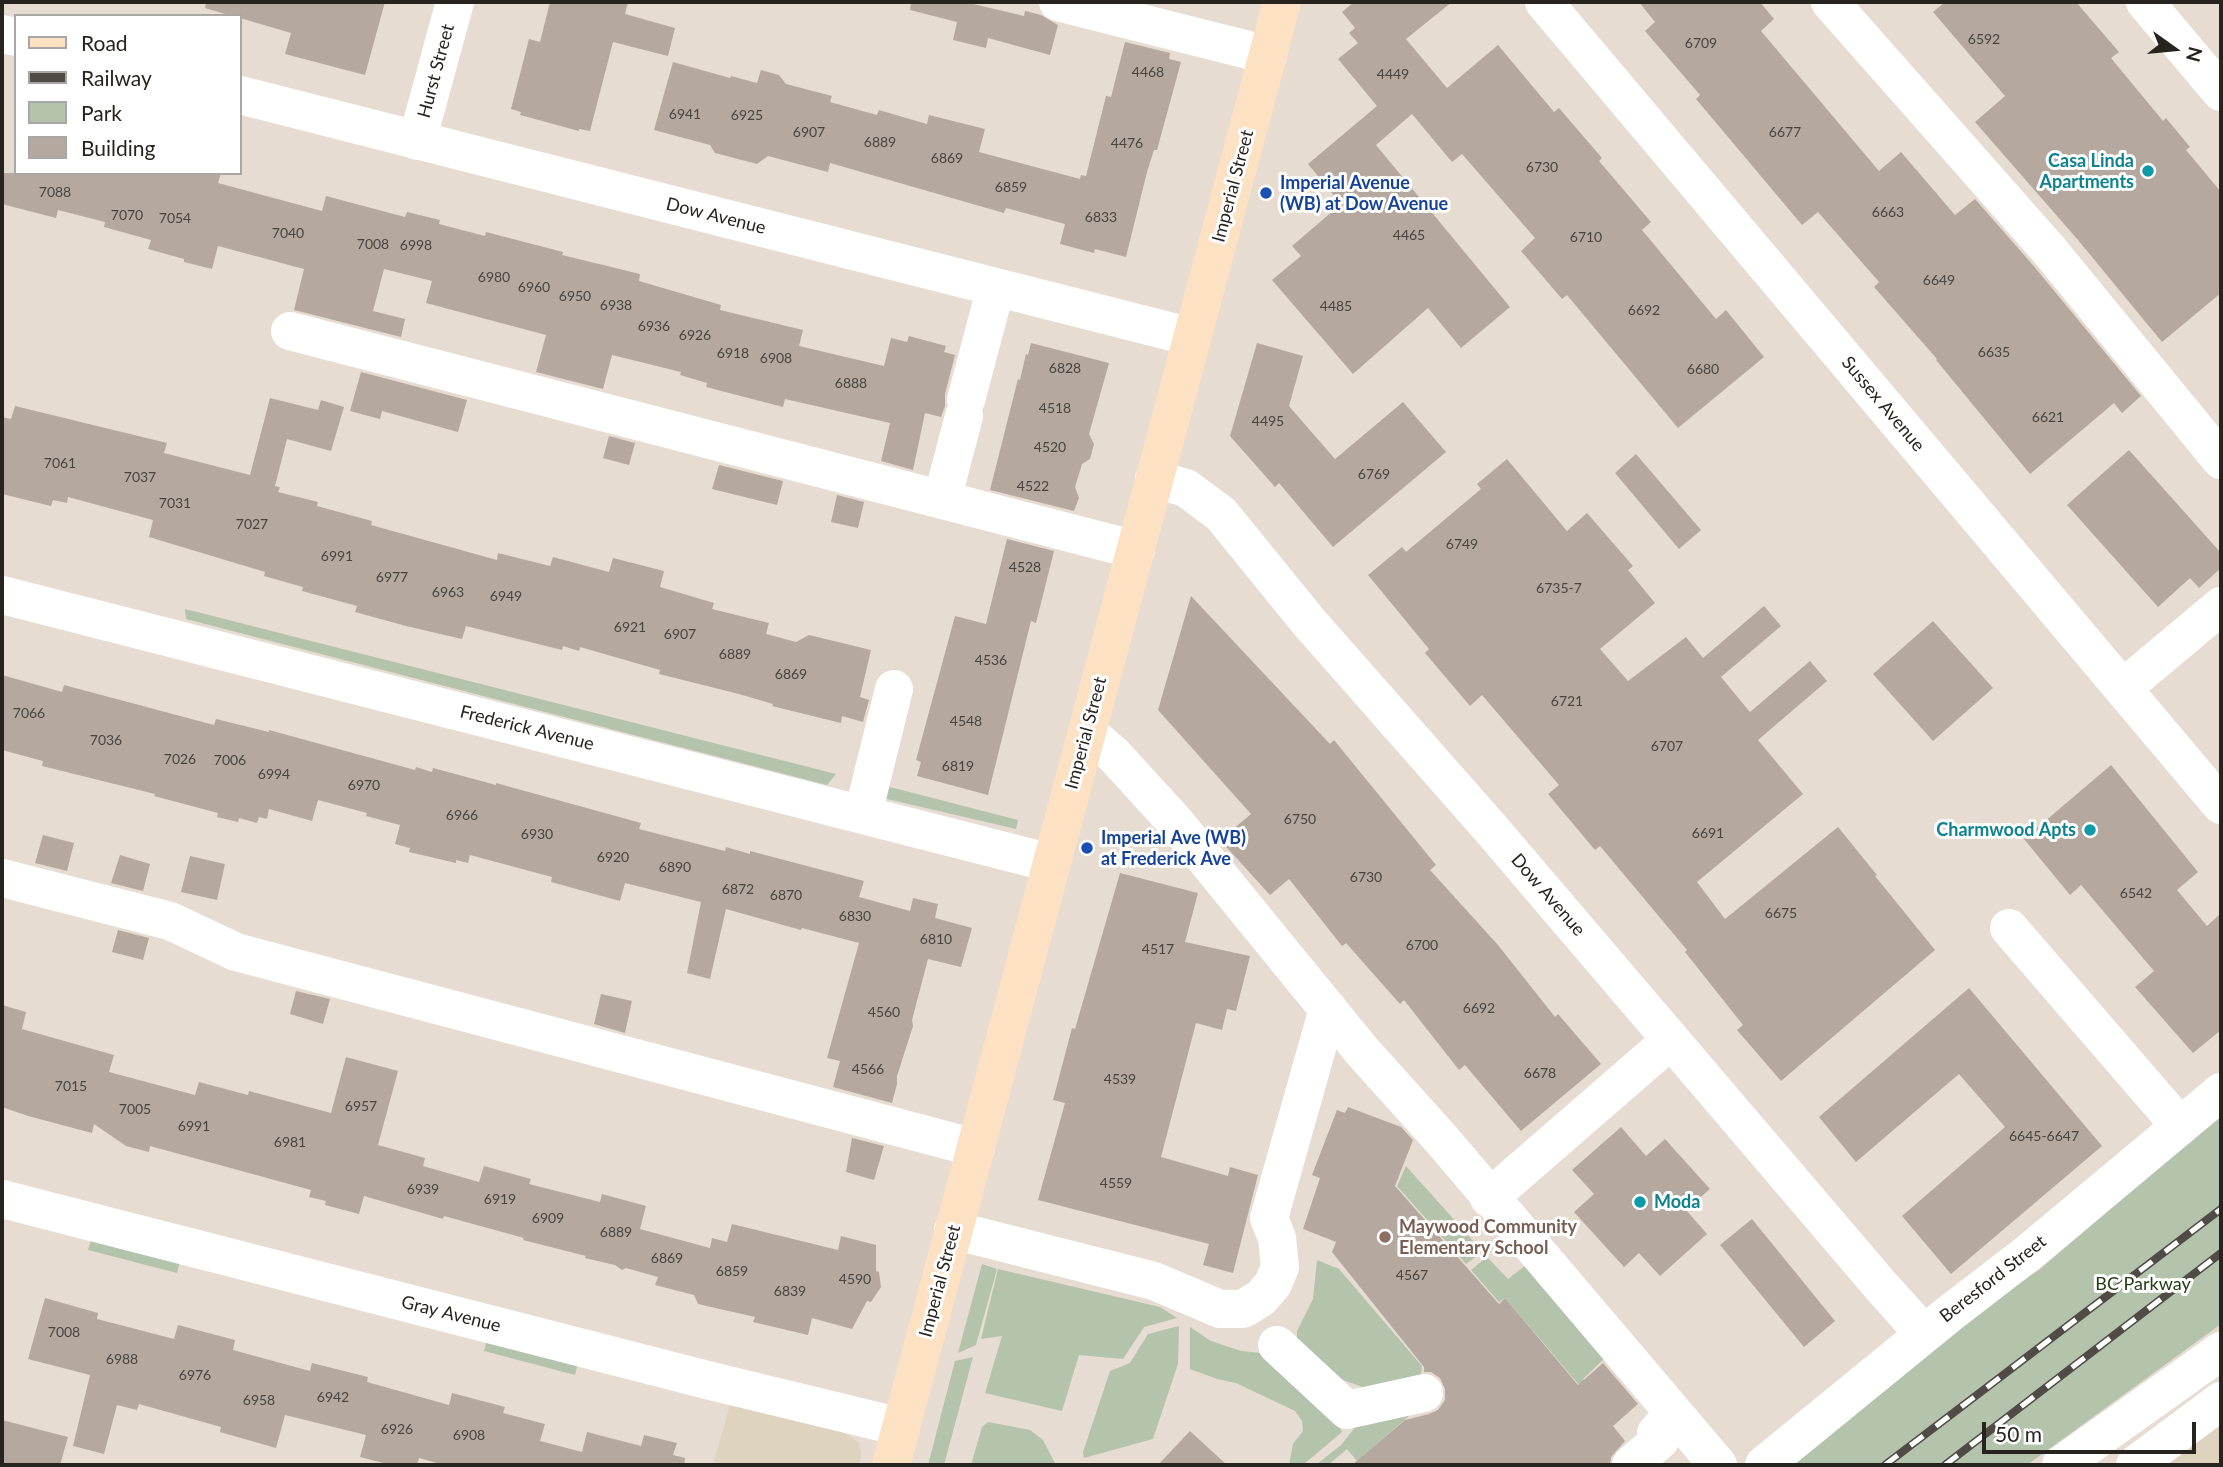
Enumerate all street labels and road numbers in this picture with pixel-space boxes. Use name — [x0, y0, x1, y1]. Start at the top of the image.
street label: Hurst Street — [413, 22, 459, 120]
street label: Imperial Street — [1208, 127, 1258, 245]
street label: Dow Avenue — [664, 193, 768, 239]
street label: Sussex Avenue — [1837, 352, 1929, 456]
street label: Imperial Street — [1061, 674, 1111, 792]
street label: Frederick Avenue — [458, 701, 596, 755]
street label: Dow Avenue — [1506, 849, 1590, 941]
street label: Imperial Street — [915, 1222, 965, 1340]
street label: Beresford Street — [1936, 1231, 2050, 1327]
street label: Gray Avenue — [399, 1291, 503, 1337]

